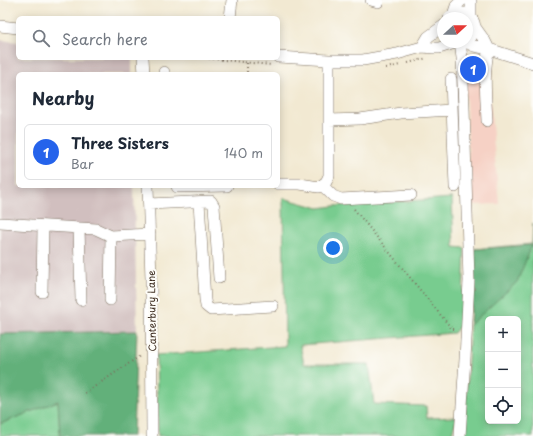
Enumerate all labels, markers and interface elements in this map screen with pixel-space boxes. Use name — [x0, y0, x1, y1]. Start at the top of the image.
north arrow — [437, 12, 473, 48]
search box — [16, 16, 280, 60]
icon: search — [30, 27, 52, 49]
text: Search here — [62, 27, 148, 50]
pin: 1 — [460, 54, 486, 84]
text: Nearby — [32, 85, 94, 111]
text: Three Sisters — [71, 131, 169, 154]
text: 1 — [43, 143, 49, 162]
text: 140 m — [224, 143, 263, 162]
text: Bar — [71, 154, 94, 173]
your location — [323, 238, 343, 258]
street label: Canterbury Lane — [143, 270, 159, 352]
map controls — [485, 316, 521, 424]
button: + — [485, 316, 521, 352]
button: − — [485, 352, 521, 388]
button: locate — [485, 388, 521, 424]

